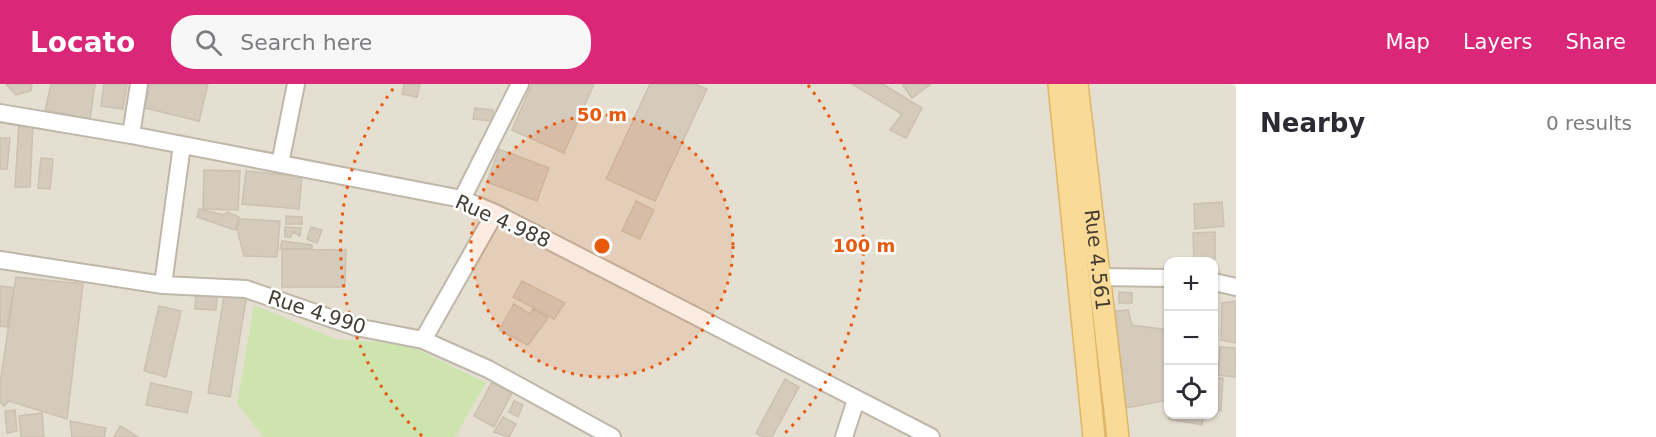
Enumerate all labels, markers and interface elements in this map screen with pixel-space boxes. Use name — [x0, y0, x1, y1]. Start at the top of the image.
search box — [171, 15, 591, 69]
text: Locato — [30, 26, 135, 59]
icon: search — [192, 26, 225, 59]
text: Search here — [240, 30, 372, 55]
text: Map — [1386, 30, 1430, 54]
text: Layers — [1463, 30, 1532, 54]
text: Share — [1565, 30, 1626, 54]
text: 50 m — [577, 104, 627, 125]
text: Nearby — [1260, 108, 1365, 138]
text: 0 results — [1546, 111, 1632, 135]
street label: Rue 4.988 — [452, 189, 554, 253]
street label: Rue 4.561 — [1080, 208, 1115, 312]
text: 100 m — [833, 235, 895, 256]
centre of rings — [592, 236, 612, 256]
map controls — [1164, 257, 1218, 419]
button: + — [1164, 257, 1218, 311]
street label: Rue 4.990 — [265, 285, 369, 339]
button: − — [1164, 311, 1218, 365]
button: locate — [1164, 365, 1218, 419]

